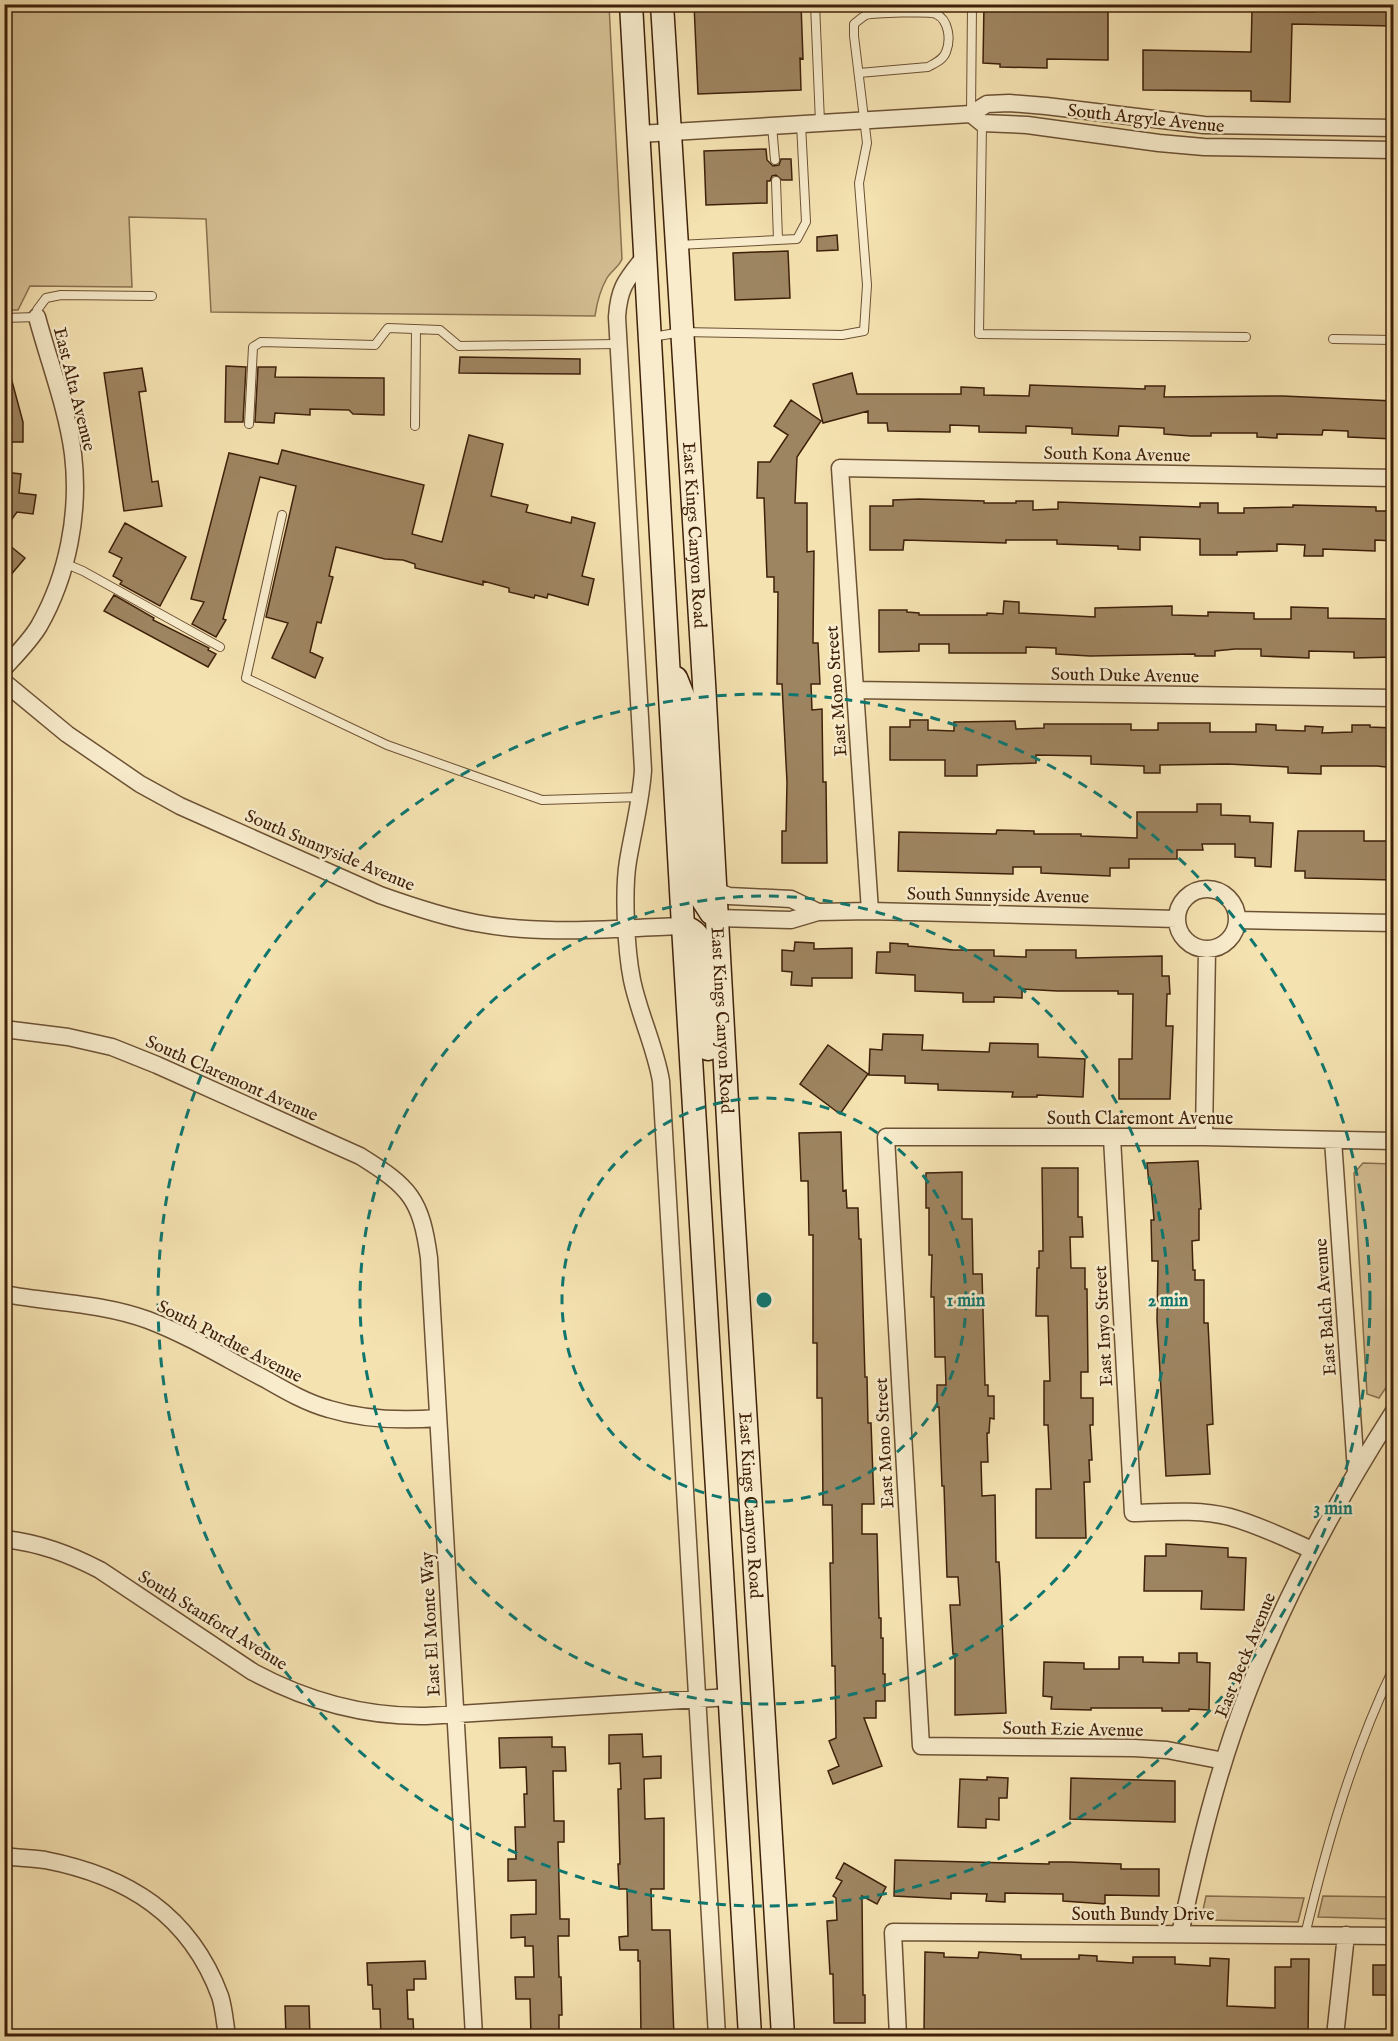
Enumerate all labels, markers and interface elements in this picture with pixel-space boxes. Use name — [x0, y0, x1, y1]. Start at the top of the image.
street label: South Argyle Avenue — [1066, 100, 1225, 139]
street label: East Alta Avenue — [47, 325, 100, 454]
street label: East Kings Canyon Road — [676, 441, 711, 629]
street label: South Kona Avenue — [1043, 443, 1191, 468]
street label: East Mono Street — [821, 625, 854, 757]
street label: South Duke Avenue — [1051, 664, 1199, 689]
street label: South Sunnyside Avenue — [241, 805, 418, 898]
street label: South Sunnyside Avenue — [907, 883, 1089, 910]
street label: East Kings Canyon Road — [704, 926, 738, 1115]
street label: South Claremont Avenue — [142, 1031, 321, 1128]
street label: South Claremont Avenue — [1047, 1108, 1233, 1131]
street label: East Balch Avenue — [1310, 1238, 1343, 1376]
street label: East Inyo Street — [1090, 1265, 1119, 1387]
centre of rings — [754, 1290, 774, 1310]
text: 1 min — [947, 1290, 986, 1313]
text: 2 min — [1148, 1290, 1189, 1313]
street label: South Purdue Avenue — [153, 1296, 306, 1389]
street label: East Mono Street — [871, 1377, 900, 1509]
street label: East Kings Canyon Road — [732, 1412, 767, 1600]
text: 3 min — [1314, 1498, 1353, 1521]
street label: East El Monte Way — [416, 1551, 447, 1697]
street label: South Stanford Avenue — [133, 1566, 291, 1677]
street label: East Beck Avenue — [1211, 1590, 1282, 1722]
street label: South Ezie Avenue — [1002, 1718, 1143, 1743]
street label: South Bundy Drive — [1072, 1904, 1214, 1927]

